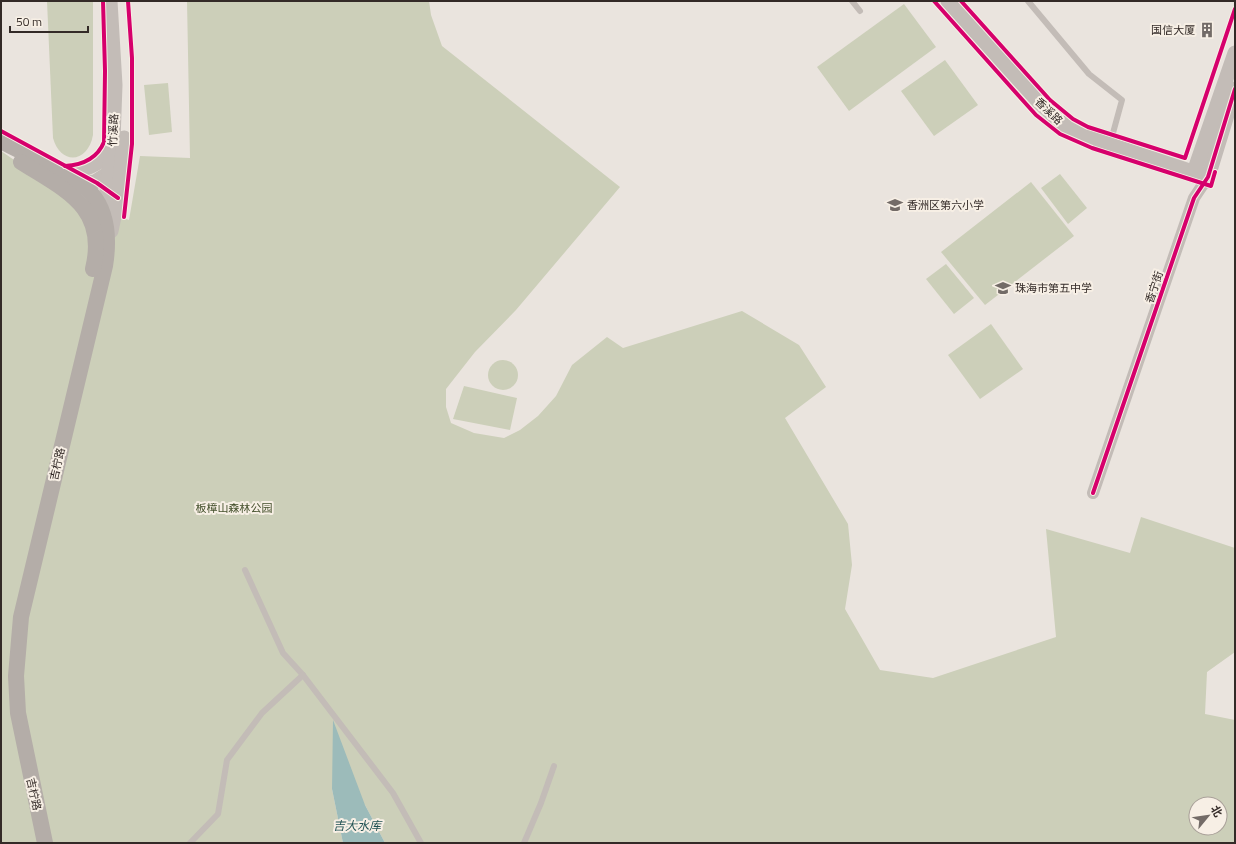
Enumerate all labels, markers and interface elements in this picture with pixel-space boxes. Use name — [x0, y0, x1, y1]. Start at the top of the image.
scale bar — [10, 8, 88, 34]
text: 50 m — [16, 12, 42, 31]
building icon: 国信大厦 — [1198, 21, 1216, 39]
place label: 国信大厦 — [1151, 22, 1195, 38]
street label: 香溪路 — [1032, 94, 1066, 128]
street label: 竹溪路 — [104, 113, 122, 147]
school or university icon: 香洲区第六小学 — [886, 196, 904, 214]
place label: 香洲区第六小学 — [907, 197, 984, 213]
street label: 香宁街 — [1141, 269, 1167, 305]
school or university icon: 珠海市第五中学 — [994, 279, 1012, 297]
place label: 珠海市第五中学 — [1015, 280, 1092, 296]
street label: 吉柠路 — [45, 446, 69, 482]
park label: 板樟山森林公园 — [196, 500, 273, 516]
street label: 吉柠路 — [22, 776, 46, 812]
north arrow — [1188, 796, 1228, 836]
text: 北 — [1207, 802, 1226, 820]
water label: 吉大水库 — [333, 816, 383, 835]

